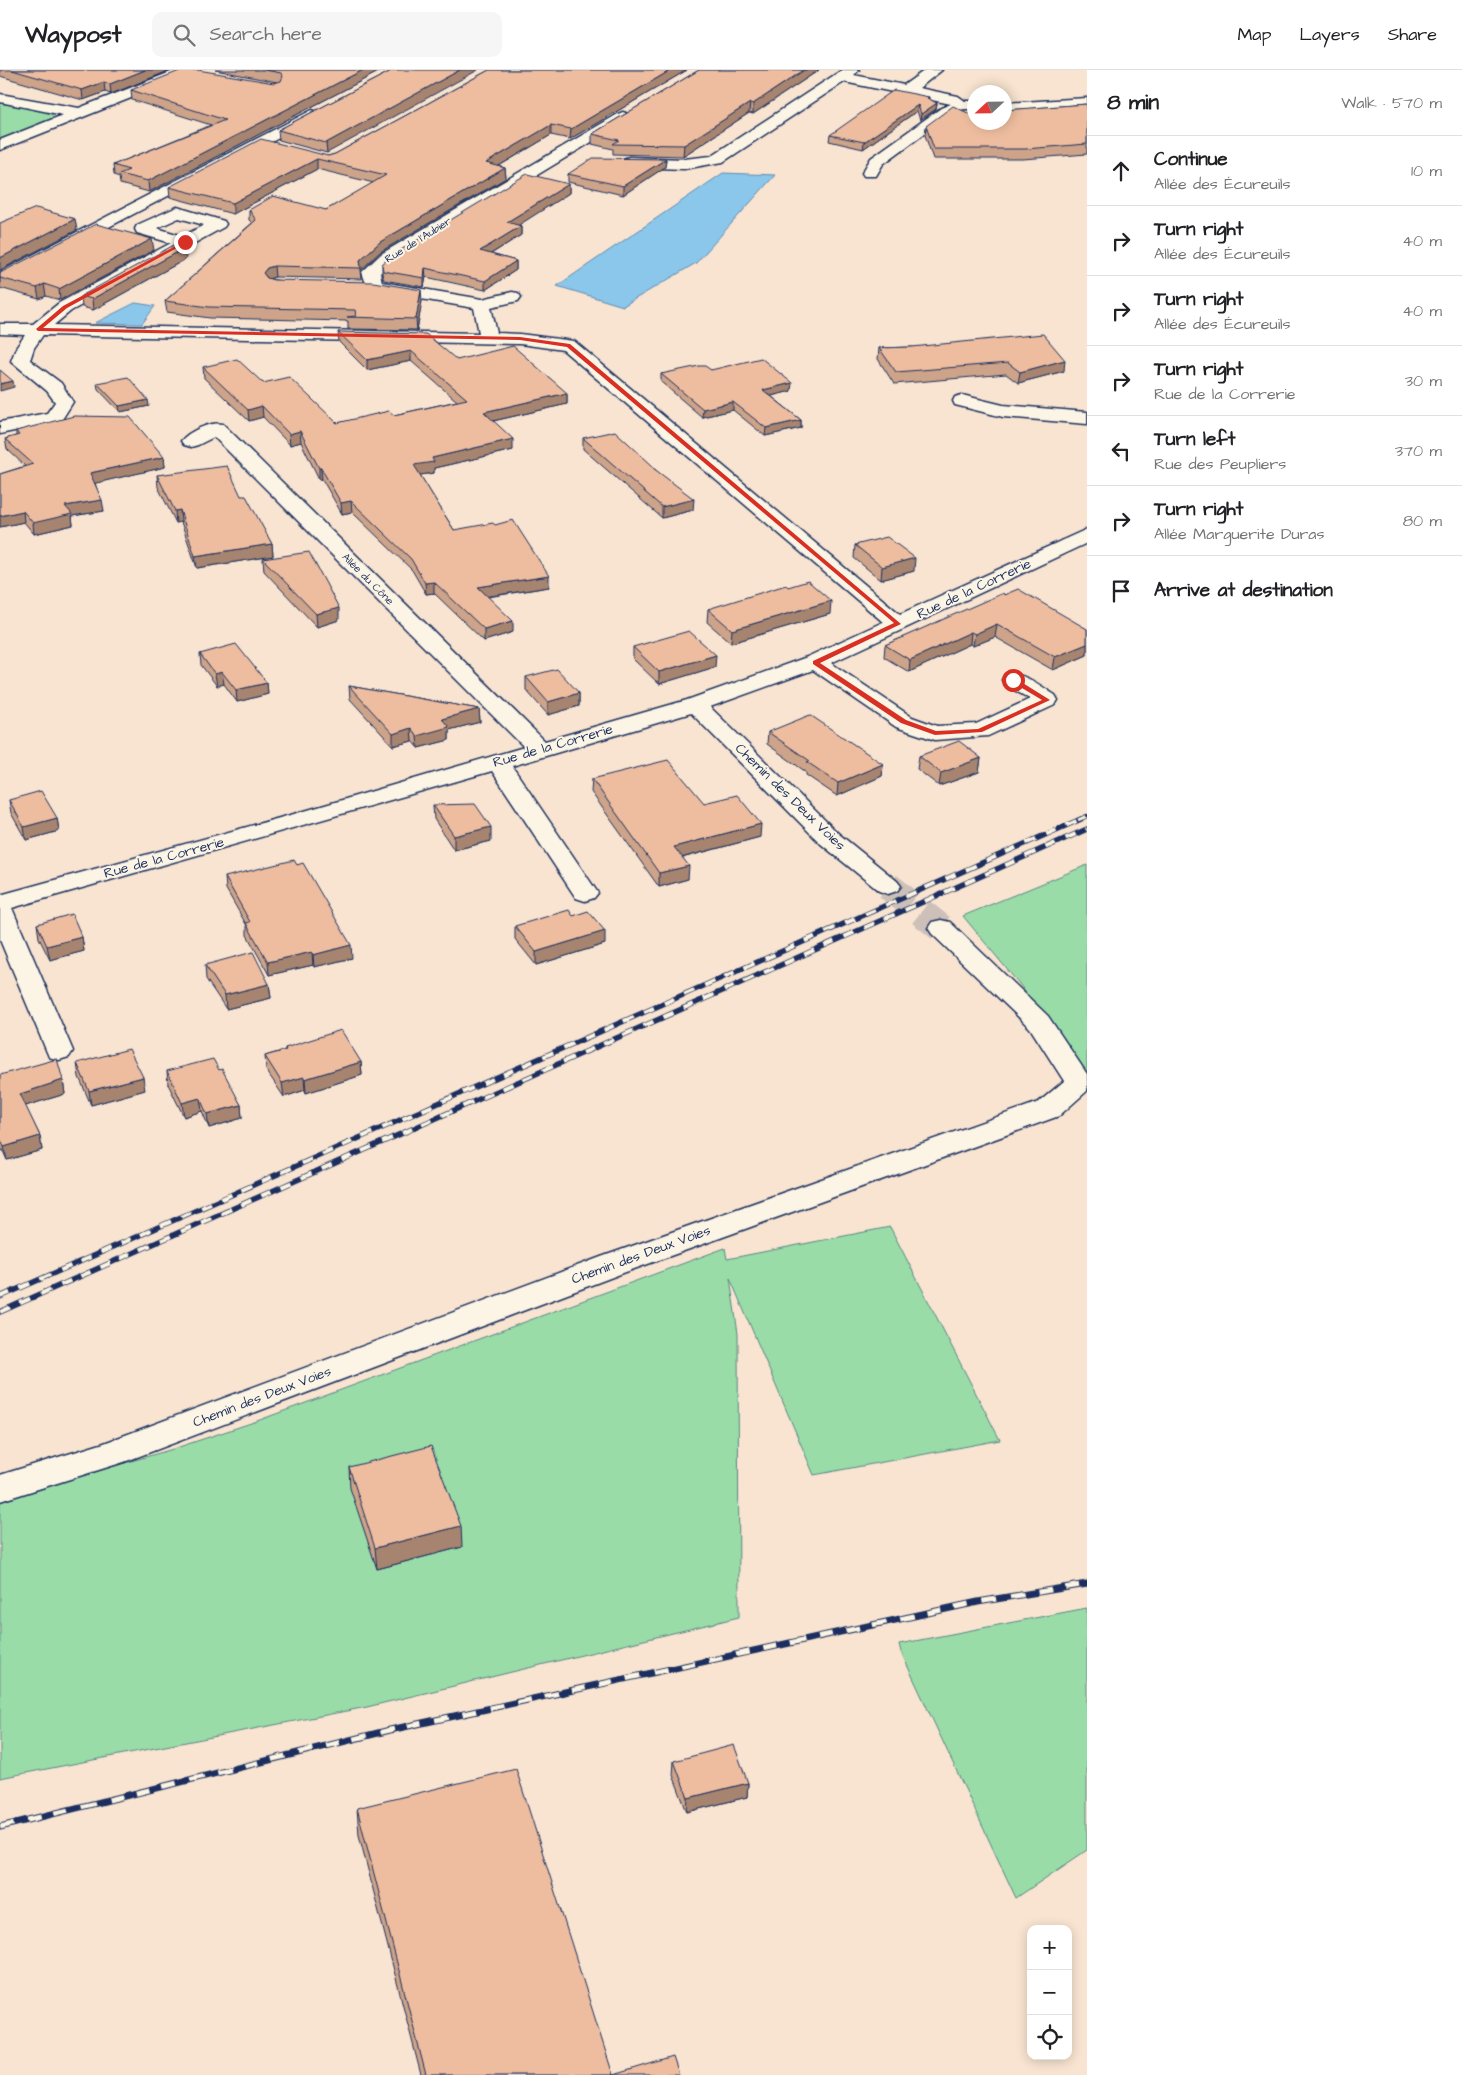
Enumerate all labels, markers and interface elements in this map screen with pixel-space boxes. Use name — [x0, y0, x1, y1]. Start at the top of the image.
search box — [152, 12, 502, 57]
text: Waypost — [25, 18, 122, 52]
icon: search — [170, 21, 198, 49]
text: Search here — [210, 21, 322, 48]
text: Map — [1237, 22, 1271, 47]
text: Layers — [1299, 22, 1360, 47]
text: Share — [1388, 22, 1437, 47]
north arrow — [967, 85, 1012, 130]
text: 8 min — [1107, 88, 1159, 117]
text: Walk · 570 m — [1341, 92, 1442, 114]
text: Continue — [1154, 146, 1228, 173]
icon: ahead — [1107, 157, 1135, 185]
text: 10 m — [1411, 160, 1442, 182]
text: Allée des Écureuils — [1154, 173, 1291, 195]
street label: Rue de l'Aubier — [382, 214, 454, 266]
text: Turn right — [1154, 216, 1243, 243]
icon: right — [1107, 227, 1135, 255]
text: 40 m — [1402, 230, 1442, 252]
route end — [174, 231, 197, 254]
text: Allée des Écureuils — [1154, 243, 1291, 265]
text: Turn right — [1154, 286, 1243, 313]
icon: right — [1107, 297, 1135, 325]
text: 40 m — [1402, 300, 1442, 322]
text: Allée des Écureuils — [1154, 313, 1291, 335]
text: Turn right — [1154, 356, 1243, 383]
icon: right — [1107, 367, 1135, 395]
text: 30 m — [1405, 370, 1442, 392]
text: Rue de la Correrie — [1154, 383, 1295, 405]
text: Turn left — [1154, 426, 1235, 453]
icon: left — [1107, 437, 1135, 465]
text: 370 m — [1395, 440, 1442, 462]
text: Rue des Peupliers — [1154, 453, 1286, 475]
text: Turn right — [1154, 496, 1243, 523]
icon: right — [1107, 507, 1135, 535]
text: 80 m — [1403, 510, 1442, 532]
text: Allée Marguerite Duras — [1154, 523, 1325, 545]
street label: Allée du Cône — [339, 550, 397, 608]
street label: Rue de la Correrie — [914, 554, 1035, 624]
icon: arrive — [1107, 577, 1135, 605]
text: Arrive at destination — [1154, 577, 1333, 604]
route start — [1002, 669, 1025, 692]
street label: Rue de la Correrie — [491, 719, 616, 773]
street label: Chemin des Deux Voies — [730, 739, 850, 855]
street label: Rue de la Correrie — [102, 832, 227, 884]
street label: Chemin des Deux Voies — [569, 1221, 713, 1289]
street label: Chemin des Deux Voies — [190, 1361, 334, 1433]
map controls — [1027, 1925, 1072, 2060]
button: + — [1027, 1925, 1072, 1970]
button: − — [1027, 1970, 1072, 2015]
button: locate — [1027, 2015, 1072, 2060]

